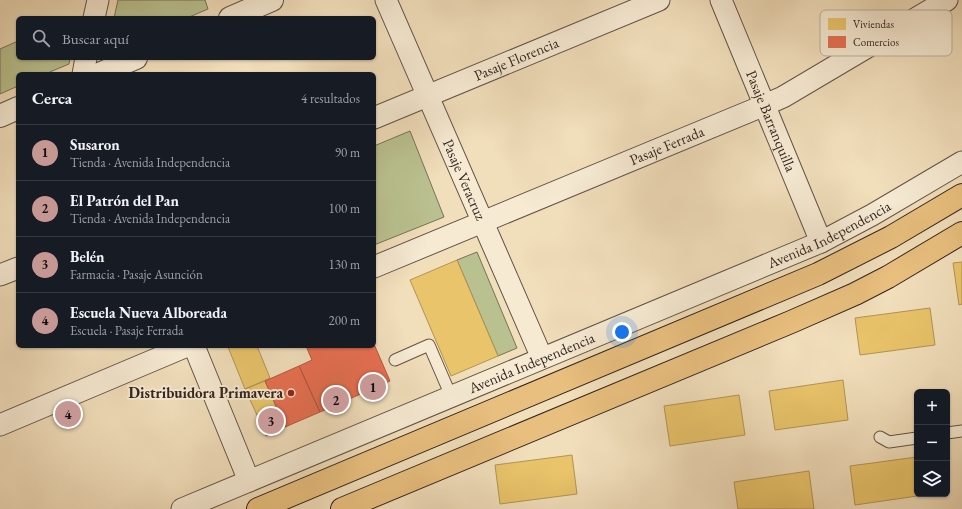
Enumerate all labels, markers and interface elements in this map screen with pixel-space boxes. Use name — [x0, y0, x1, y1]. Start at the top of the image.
legend — [820, 10, 952, 56]
search box — [16, 16, 376, 60]
text: Viviendas — [853, 17, 894, 31]
icon: search — [30, 27, 52, 49]
text: Buscar aquí — [62, 29, 129, 48]
street label: Pasaje Florencia — [471, 33, 561, 85]
text: Comercios — [853, 35, 899, 49]
street label: Pasaje Barranquilla — [742, 67, 801, 174]
text: Cerca — [32, 87, 72, 109]
text: 4 resultados — [301, 90, 360, 107]
street label: Pasaje Ferrada — [626, 121, 707, 169]
text: Susaron — [70, 135, 120, 154]
street label: Pasaje Veracruz — [439, 136, 491, 223]
text: 1 — [42, 144, 48, 161]
text: 90 m — [335, 144, 360, 161]
text: Tienda · Avenida Independencia — [70, 154, 230, 171]
text: El Patrón del Pan — [70, 191, 179, 210]
street label: Avenida Independencia — [764, 196, 894, 273]
text: 2 — [42, 200, 48, 217]
text: 100 m — [329, 200, 360, 217]
text: Tienda · Avenida Independencia — [70, 210, 230, 227]
text: Belén — [70, 247, 104, 266]
text: 3 — [42, 256, 48, 273]
text: 130 m — [329, 256, 360, 273]
text: Farmacia · Pasaje Asunción — [70, 266, 203, 283]
text: Escuela Nueva Alboreada — [70, 303, 227, 322]
text: 4 — [42, 312, 48, 329]
text: 200 m — [329, 312, 360, 329]
text: Escuela · Pasaje Ferrada — [70, 322, 183, 339]
your location — [612, 322, 632, 342]
street label: Avenida Independencia — [465, 328, 597, 398]
pin: 1 — [360, 372, 386, 402]
place label: Distribuidora Primavera — [129, 383, 283, 402]
pin: 2 — [323, 385, 349, 415]
marker: Distribuidora Primavera — [286, 388, 296, 398]
map controls — [914, 389, 950, 497]
button: + — [914, 389, 950, 425]
pin: 4 — [55, 399, 81, 429]
pin: 3 — [258, 406, 284, 436]
button: − — [914, 425, 950, 461]
button: layers — [914, 461, 950, 497]

